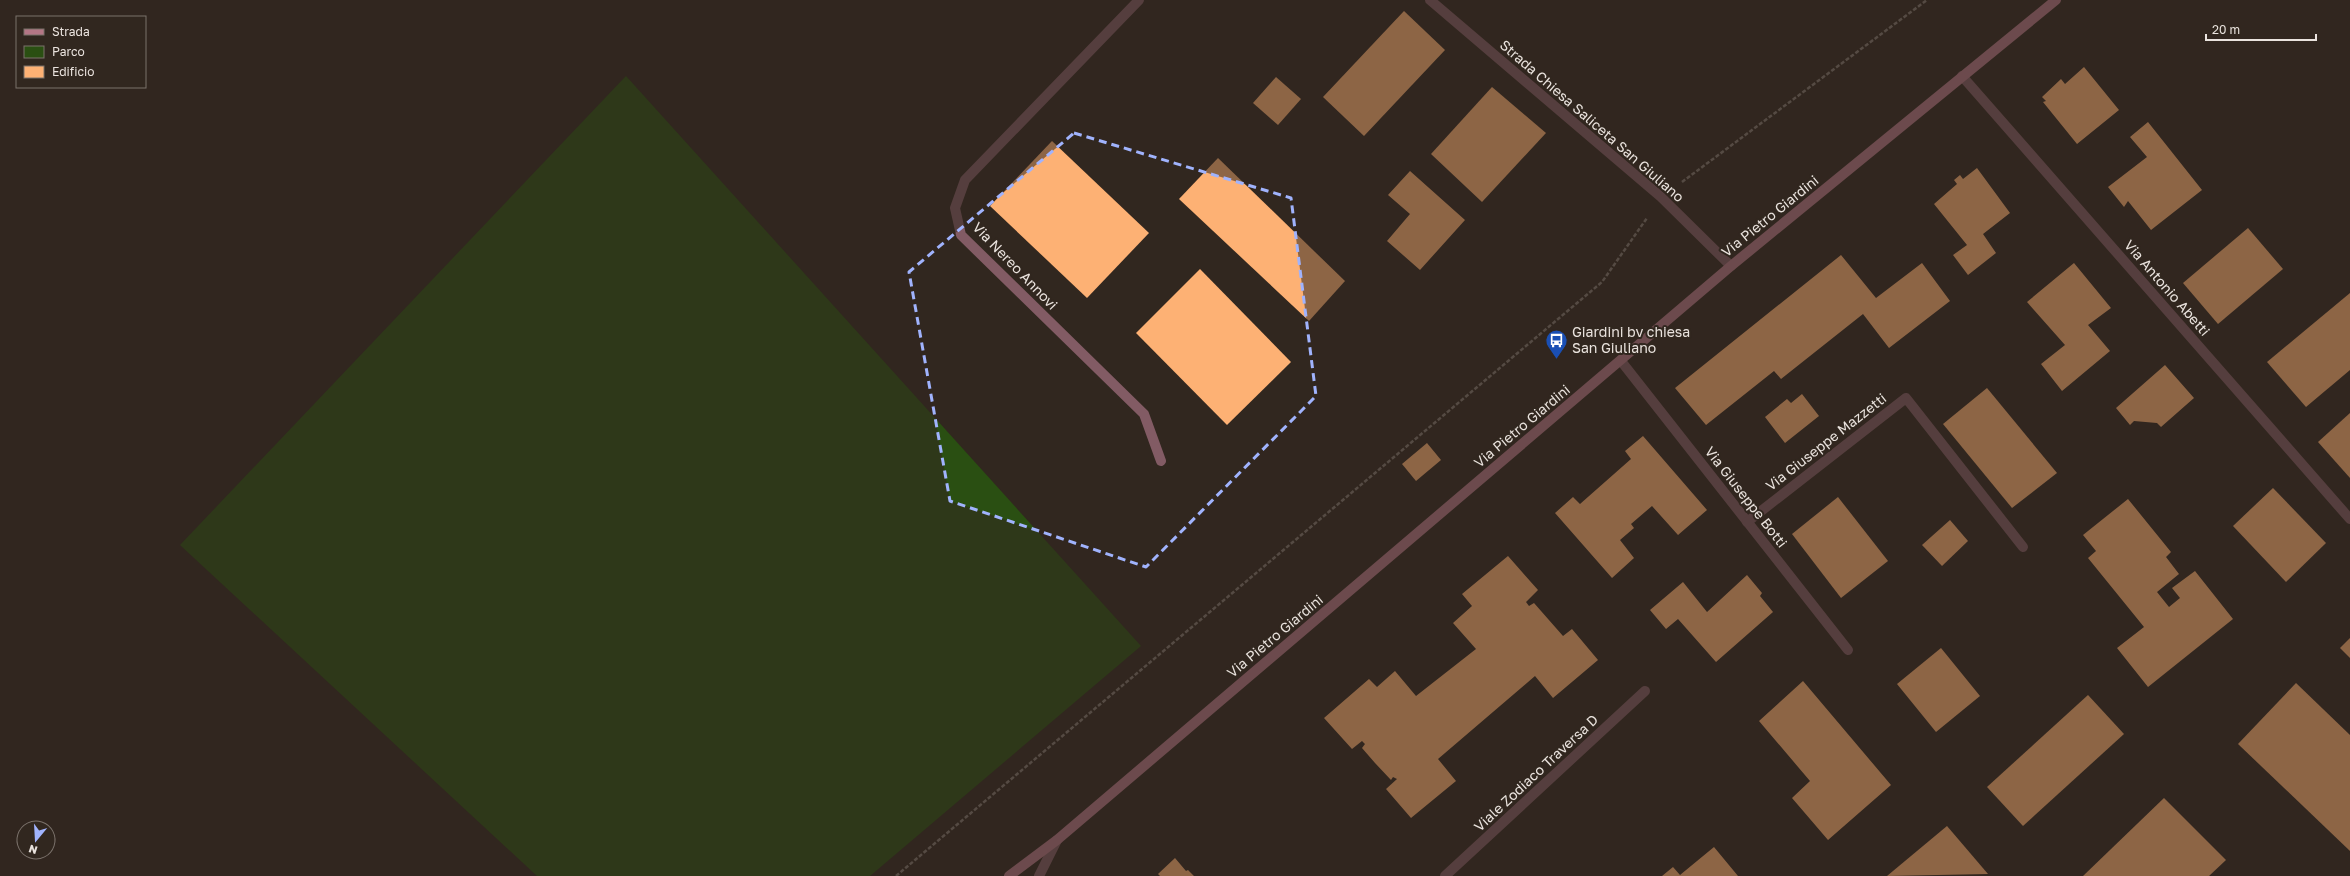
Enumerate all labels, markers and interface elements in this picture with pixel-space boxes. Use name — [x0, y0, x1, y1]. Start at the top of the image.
legend — [16, 16, 146, 88]
scale bar — [2206, 16, 2316, 42]
text: 20 m — [2212, 22, 2240, 37]
text: Strada — [52, 24, 90, 39]
street label: Strada Chiesa Saliceta San Giuliano — [1497, 36, 1688, 205]
text: Parco — [52, 44, 85, 59]
text: Edificio — [52, 64, 94, 79]
street label: Via Pietro Giardini — [1718, 171, 1822, 260]
street label: Via Nereo Annovi — [969, 218, 1061, 313]
street label: Via Antonio Abetti — [2121, 236, 2214, 339]
place label: Giardini bv chiesa San Giuliano — [1572, 323, 1690, 356]
bus stop icon: Giardini bv chiesa San Giuliano — [1543, 327, 1569, 360]
street label: Via Pietro Giardini — [1470, 381, 1573, 471]
street label: Via Giuseppe Mazzetti — [1762, 389, 1889, 494]
street label: Via Giuseppe Botti — [1702, 443, 1791, 551]
street label: Via Pietro Giardini — [1223, 591, 1326, 681]
street label: Viale Zodiaco Traversa D — [1470, 711, 1601, 835]
north arrow — [16, 820, 56, 860]
text: N — [27, 843, 39, 857]

